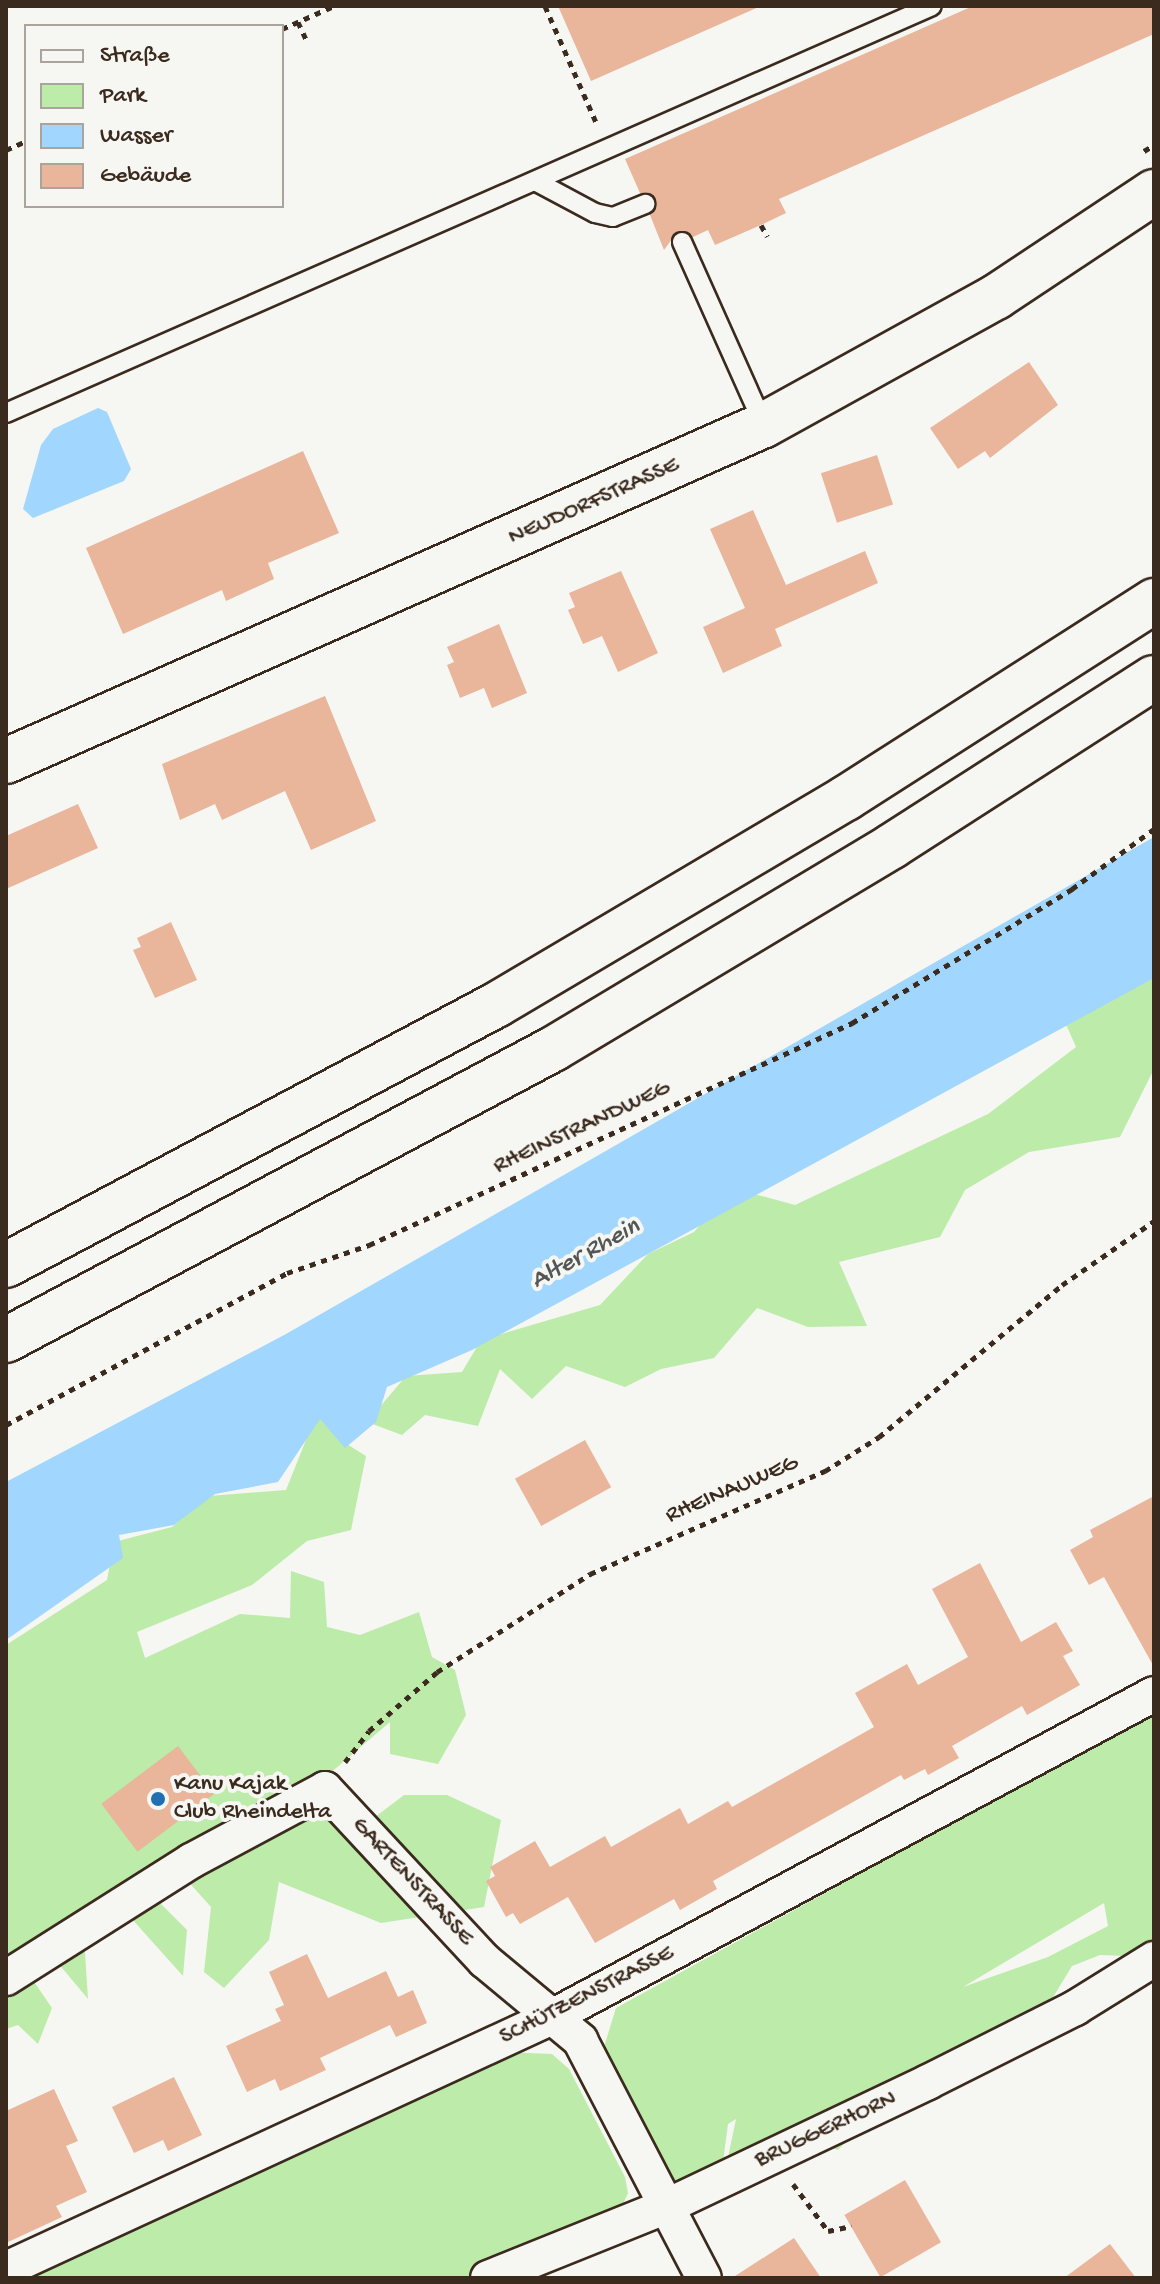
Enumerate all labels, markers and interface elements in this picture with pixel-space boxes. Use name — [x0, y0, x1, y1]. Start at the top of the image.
legend — [24, 24, 284, 208]
text: Straße — [100, 42, 170, 71]
text: Park — [100, 82, 146, 111]
text: Wasser — [100, 122, 172, 151]
text: Gebäude — [100, 162, 191, 191]
street label: NEUDORFSTRASSE — [504, 451, 684, 553]
street label: RHEINSTRANDWEG — [489, 1074, 675, 1182]
water label: Alter Rhein — [526, 1212, 646, 1298]
street label: RHEINAUWEG — [661, 1449, 803, 1531]
place label: Kanu Kajak Club Rheindelta — [174, 1771, 331, 1827]
marker: Kanu Kajak Club Rheindelta — [149, 1790, 167, 1808]
street label: GARTENSTRASSE — [345, 1811, 479, 1953]
street label: SCHÜTZENSTRASSE — [495, 1940, 679, 2052]
street label: BRUGGERHORN — [751, 2085, 901, 2175]

